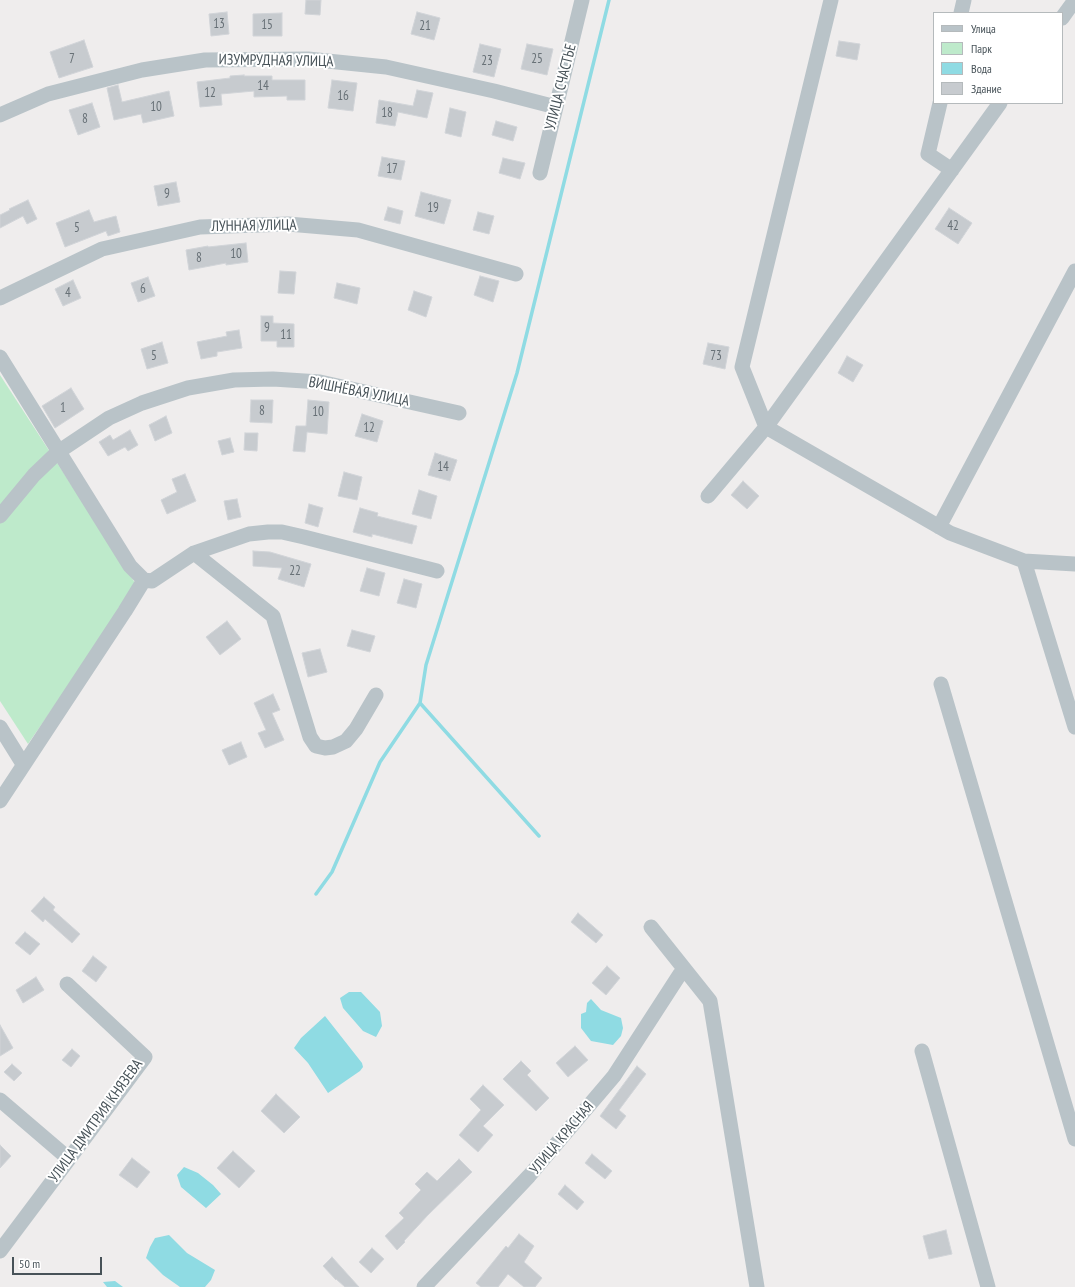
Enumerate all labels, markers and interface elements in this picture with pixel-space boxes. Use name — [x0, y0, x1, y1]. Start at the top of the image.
legend — [933, 12, 1063, 104]
house number: 13 — [213, 16, 225, 32]
house number: 15 — [261, 17, 273, 33]
house number: 21 — [419, 18, 431, 34]
text: Улица — [971, 21, 996, 36]
text: Парк — [971, 41, 992, 56]
street label: УЛИЦА СЧАСТЬЕ — [542, 42, 580, 132]
house number: 7 — [69, 51, 75, 67]
street label: ИЗУМРУДНАЯ УЛИЦА — [218, 51, 334, 71]
house number: 25 — [531, 51, 543, 67]
house number: 23 — [481, 53, 493, 69]
text: Вода — [971, 61, 992, 76]
house number: 14 — [257, 78, 269, 94]
text: Здание — [971, 81, 1002, 96]
house number: 12 — [204, 85, 216, 101]
house number: 16 — [337, 88, 349, 104]
house number: 10 — [150, 99, 162, 115]
house number: 18 — [381, 105, 393, 121]
house number: 8 — [82, 111, 88, 127]
house number: 17 — [386, 161, 398, 177]
house number: 9 — [164, 186, 170, 202]
house number: 19 — [427, 200, 439, 216]
street label: ЛУННАЯ УЛИЦА — [211, 216, 297, 236]
house number: 42 — [947, 218, 959, 234]
house number: 5 — [74, 220, 80, 236]
house number: 10 — [230, 246, 242, 262]
house number: 8 — [196, 250, 202, 266]
house number: 6 — [140, 281, 146, 297]
house number: 4 — [65, 285, 71, 301]
house number: 9 — [264, 320, 270, 336]
house number: 11 — [280, 327, 292, 343]
house number: 5 — [151, 348, 157, 364]
house number: 73 — [710, 348, 722, 364]
street label: ВИШНЁВАЯ УЛИЦА — [307, 373, 411, 411]
house number: 1 — [60, 400, 66, 416]
house number: 8 — [259, 403, 265, 419]
house number: 10 — [312, 404, 324, 420]
house number: 12 — [363, 420, 375, 436]
house number: 14 — [437, 459, 449, 475]
house number: 22 — [289, 563, 301, 579]
street label: УЛИЦА ДМИТРИЯ КНЯЗЕВА — [45, 1056, 147, 1186]
street label: УЛИЦА КРАСНАЯ — [526, 1098, 598, 1178]
scale bar — [14, 1249, 104, 1275]
text: 50 m — [19, 1256, 40, 1271]

